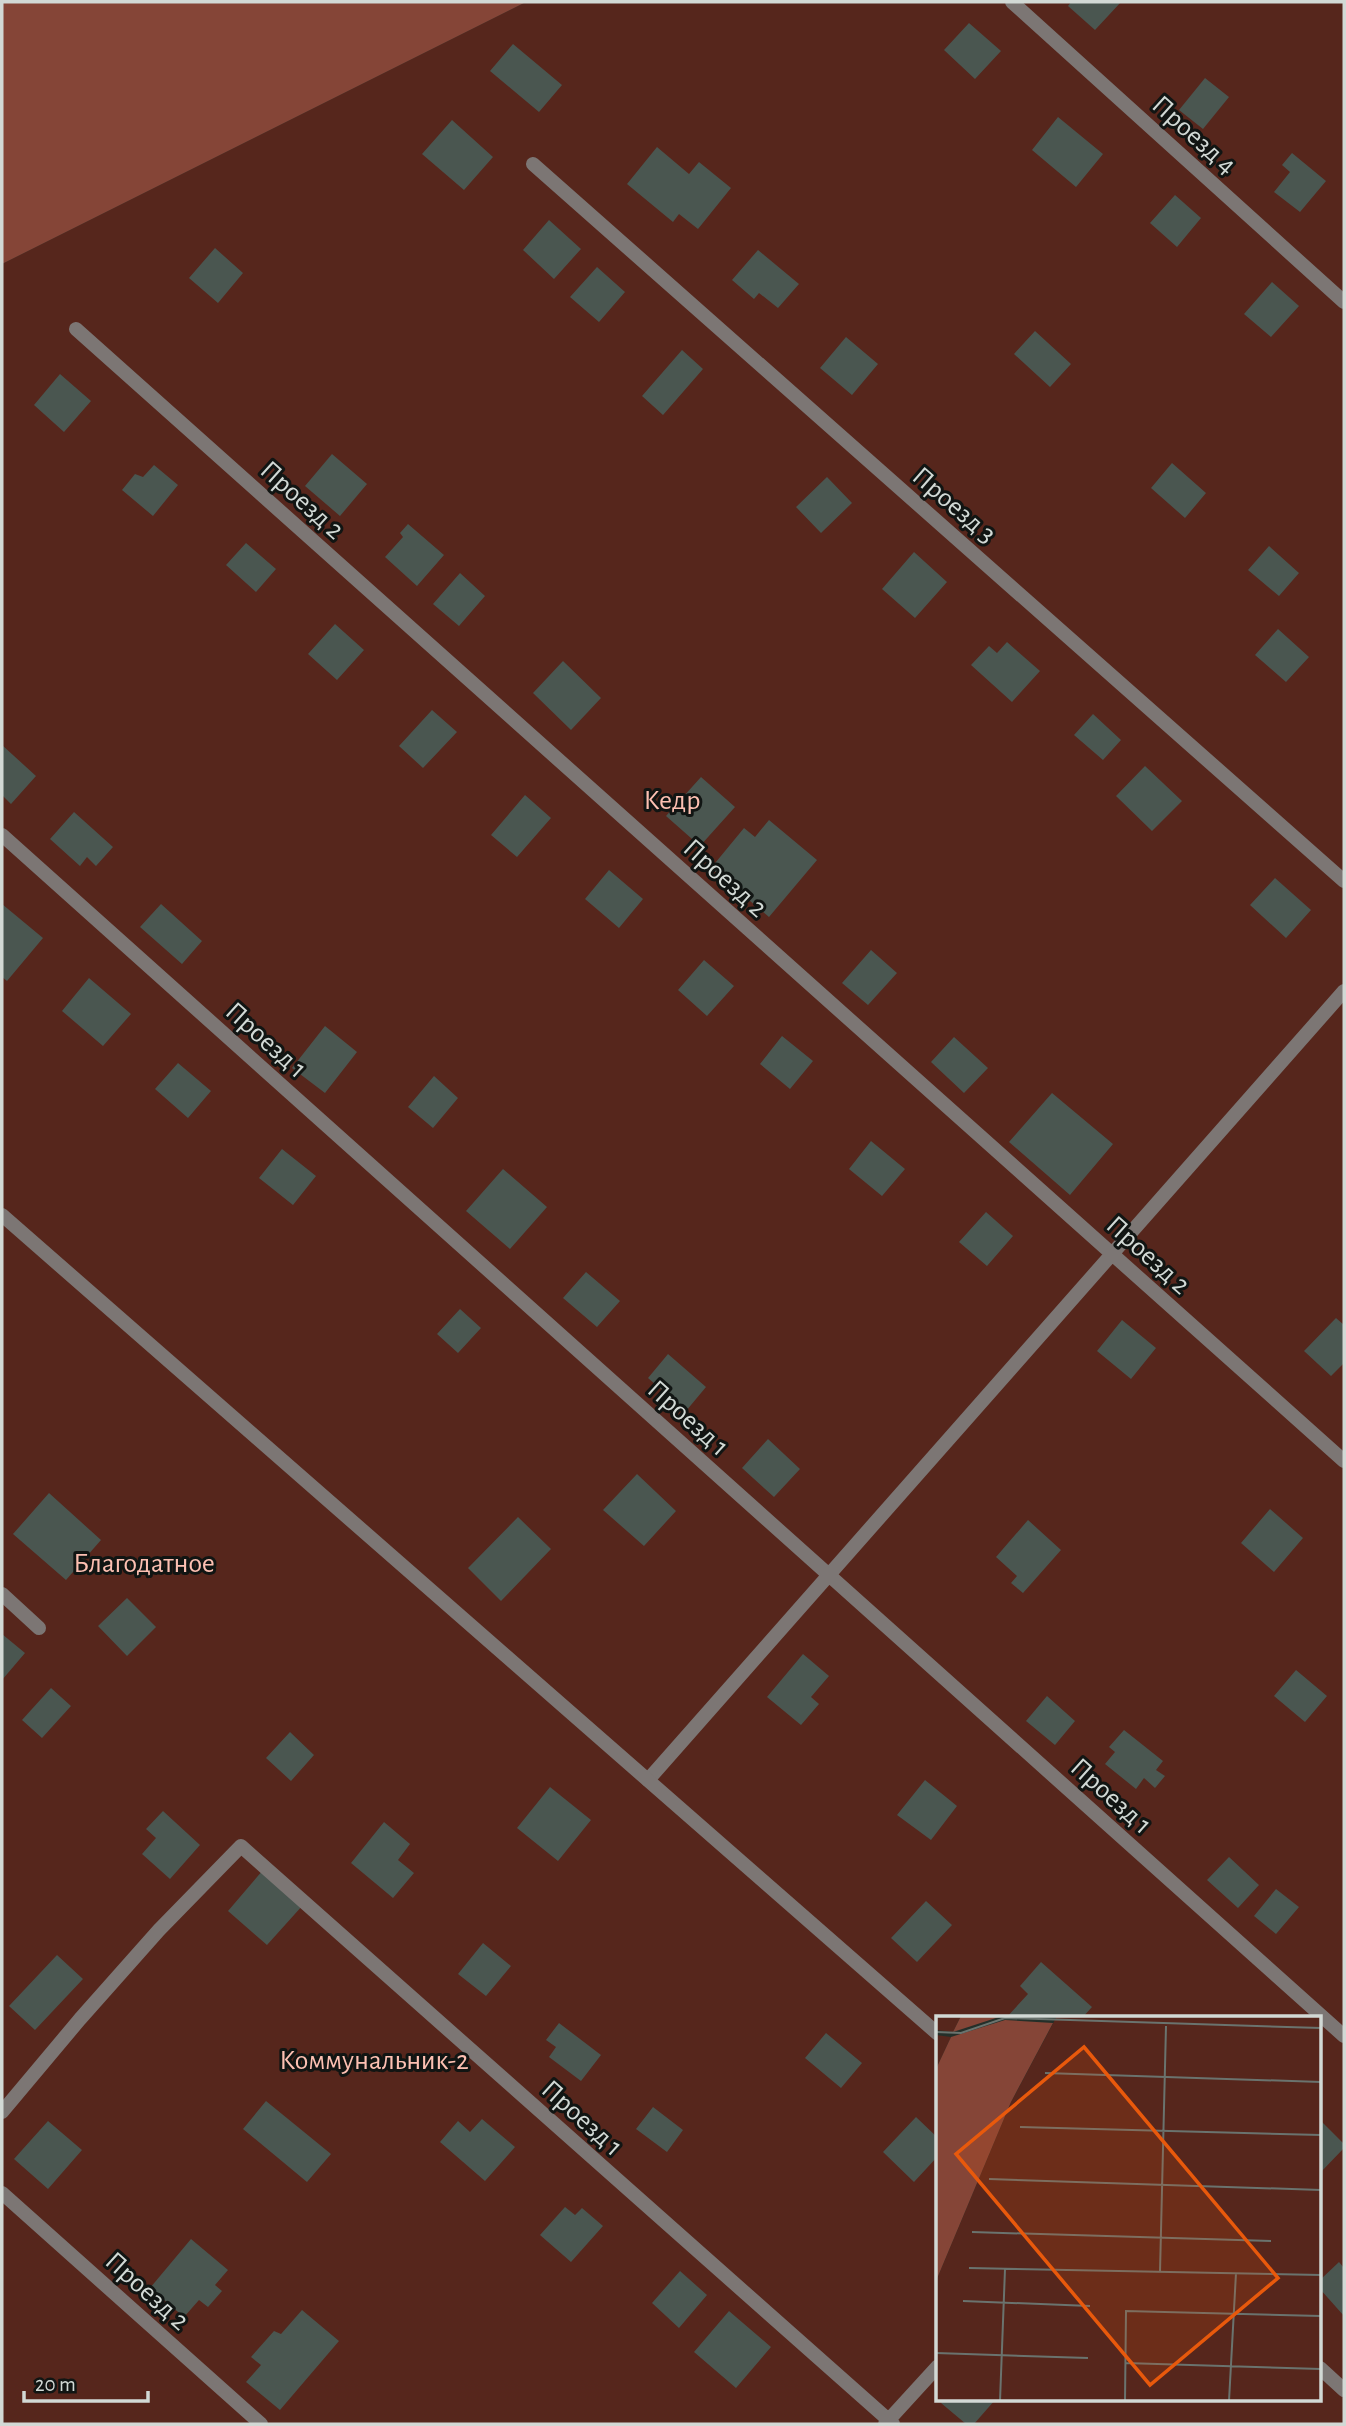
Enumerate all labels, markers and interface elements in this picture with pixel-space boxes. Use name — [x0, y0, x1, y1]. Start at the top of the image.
street label: Проезд 4 — [1146, 91, 1241, 180]
street label: Проезд 2 — [254, 456, 349, 545]
street label: Проезд 3 — [907, 462, 1001, 549]
park label: Кедр — [644, 787, 700, 815]
street label: Проезд 2 — [677, 834, 772, 923]
street label: Проезд 1 — [220, 997, 312, 1084]
street label: Проезд 2 — [1100, 1211, 1195, 1300]
street label: Проезд 1 — [642, 1375, 734, 1462]
park label: Благодатное — [73, 1550, 215, 1578]
street label: Проезд 1 — [1065, 1753, 1157, 1840]
inset map — [936, 2016, 1322, 2402]
park label: Коммунальник-2 — [279, 2047, 469, 2075]
street label: Проезд 1 — [536, 2075, 628, 2162]
street label: Проезд 2 — [99, 2247, 194, 2336]
scale bar — [24, 2360, 149, 2404]
text: 20 m — [35, 2374, 76, 2395]

